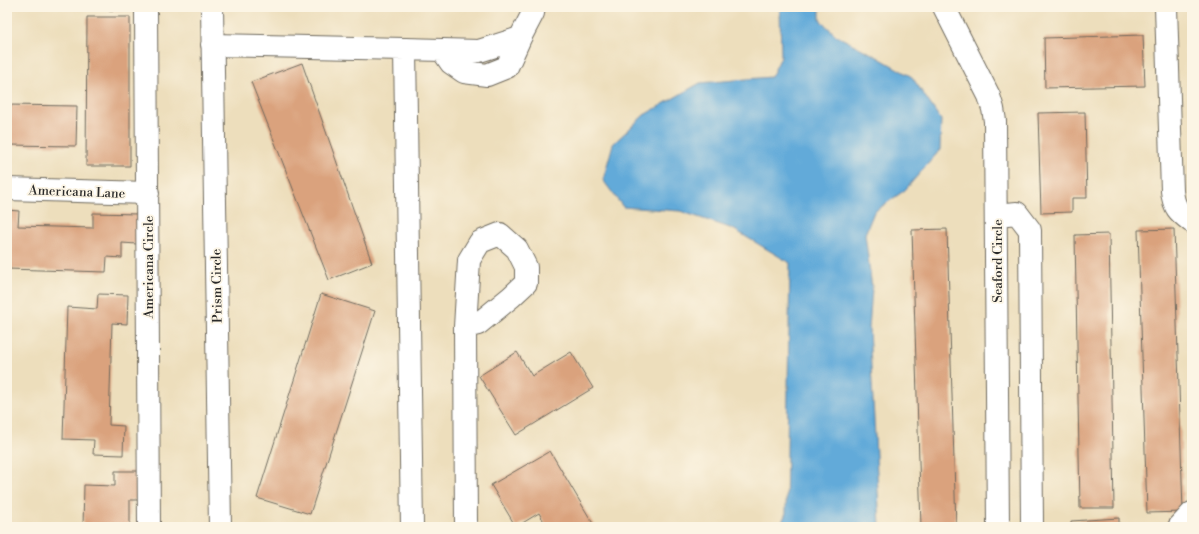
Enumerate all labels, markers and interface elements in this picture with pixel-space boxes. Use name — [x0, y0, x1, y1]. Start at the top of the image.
street label: Americana Lane — [27, 182, 126, 202]
street label: Americana Circle — [141, 215, 157, 319]
street label: Seaford Circle — [990, 219, 1006, 303]
street label: Prism Circle — [208, 248, 226, 323]

